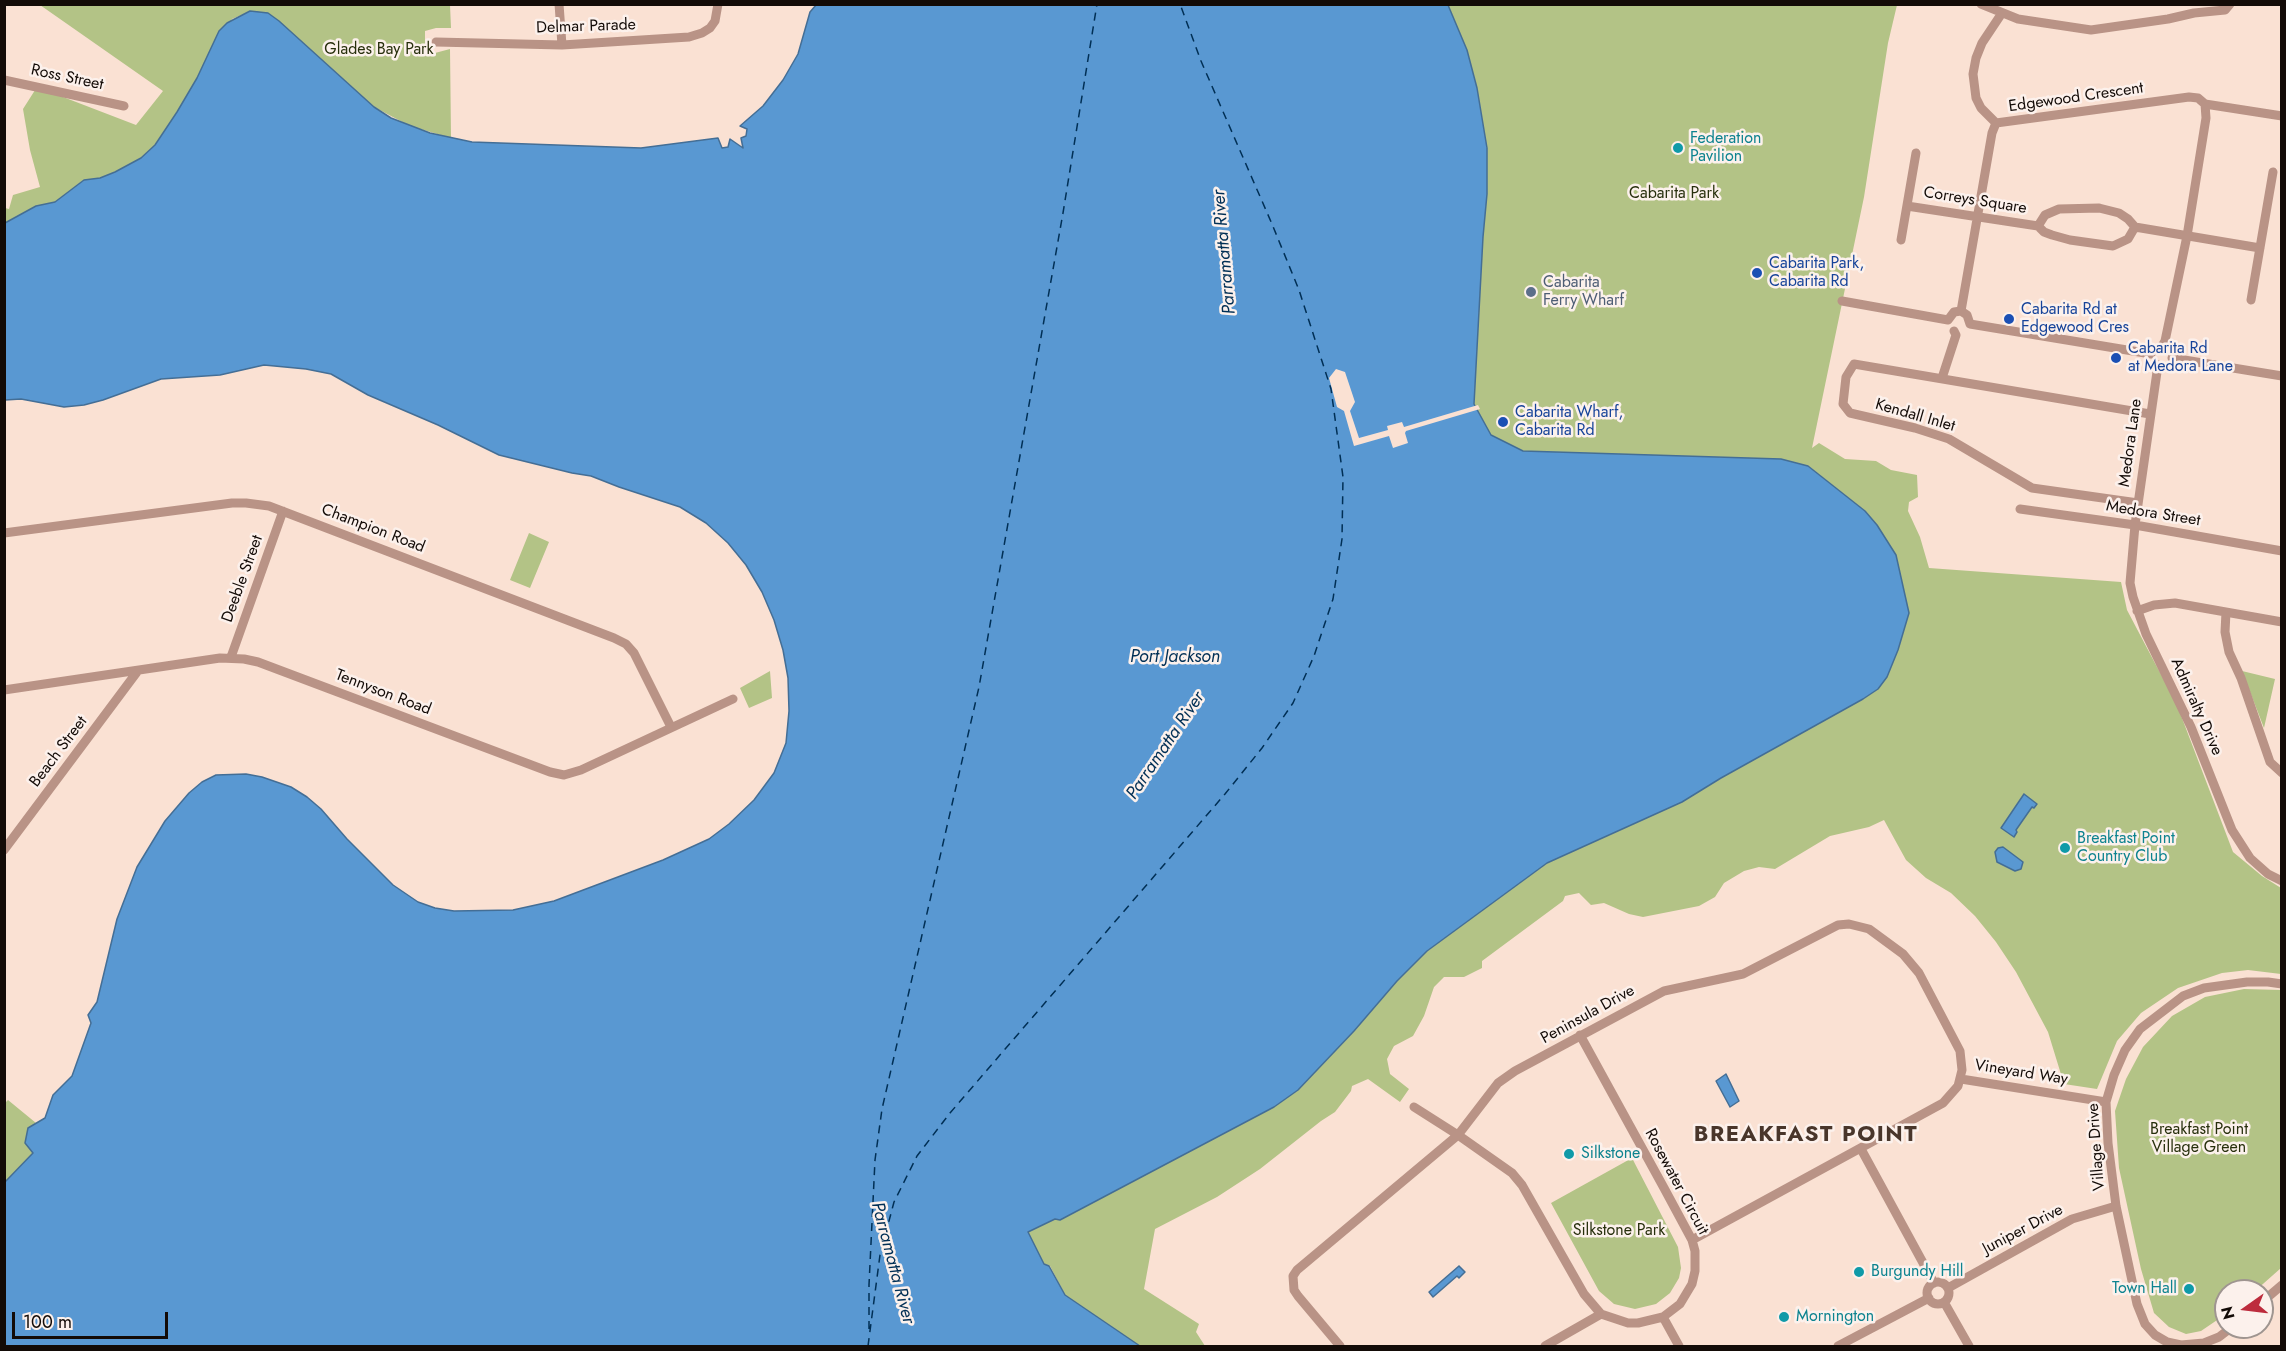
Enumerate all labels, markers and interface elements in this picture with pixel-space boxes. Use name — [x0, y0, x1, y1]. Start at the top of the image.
street label: Delmar Parade — [536, 16, 636, 38]
park label: Glades Bay Park — [324, 40, 434, 60]
street label: Ross Street — [29, 61, 105, 95]
street label: Edgewood Crescent — [2007, 79, 2145, 117]
place label: Federation Pavilion — [1690, 129, 1761, 167]
marker: Federation Pavilion — [1671, 141, 1685, 155]
street label: Correys Square — [1922, 183, 2028, 219]
park label: Cabarita Park — [1629, 184, 1719, 204]
water label: Parramatta River — [1209, 189, 1241, 315]
place label: Cabarita Park, Cabarita Rd — [1769, 254, 1864, 292]
marker: Cabarita Park, Cabarita Rd — [1750, 266, 1764, 280]
place label: Cabarita Ferry Wharf — [1543, 273, 1624, 311]
marker: Cabarita Ferry Wharf — [1524, 285, 1538, 299]
place label: Cabarita Rd at Edgewood Cres — [2021, 300, 2129, 338]
marker: Cabarita Rd at Edgewood Cres — [2002, 312, 2016, 326]
place label: Cabarita Rd at Medora Lane — [2128, 339, 2233, 377]
marker: Cabarita Rd at Medora Lane — [2109, 351, 2123, 365]
street label: Kendall Inlet — [1873, 395, 1957, 437]
street label: Medora Lane — [2115, 398, 2147, 488]
place label: Cabarita Wharf, Cabarita Rd — [1515, 403, 1623, 441]
marker: Cabarita Wharf, Cabarita Rd — [1496, 415, 1510, 429]
street label: Medora Street — [2104, 497, 2202, 531]
street label: Champion Road — [319, 500, 427, 558]
street label: Deeble Street — [218, 533, 268, 625]
water label: Port Jackson — [1130, 647, 1220, 669]
street label: Admiralty Drive — [2166, 655, 2226, 759]
street label: Tennyson Road — [333, 666, 433, 720]
water label: Parramatta River — [1122, 688, 1210, 804]
street label: Beach Street — [26, 713, 92, 791]
place label: Breakfast Point Country Club — [2077, 829, 2175, 867]
marker: Breakfast Point Country Club — [2058, 841, 2072, 855]
street label: Peninsula Drive — [1538, 981, 1638, 1049]
street label: Vineyard Way — [1973, 1056, 2069, 1090]
street label: Village Drive — [2084, 1103, 2110, 1191]
park label: Breakfast Point Village Green — [2150, 1120, 2248, 1158]
district label: BREAKFAST POINT — [1694, 1123, 1918, 1149]
street label: Rosewater Circuit — [1640, 1126, 1712, 1238]
place label: Silkstone — [1581, 1144, 1640, 1164]
marker: Silkstone — [1562, 1147, 1576, 1161]
water label: Parramatta River — [865, 1200, 919, 1326]
street label: Juniper Drive — [1980, 1201, 2066, 1259]
park label: Silkstone Park — [1573, 1221, 1665, 1241]
place label: Burgundy Hill — [1871, 1262, 1963, 1282]
marker: Burgundy Hill — [1852, 1265, 1866, 1279]
place label: Town Hall — [2112, 1279, 2177, 1299]
north arrow — [2214, 1279, 2274, 1339]
marker: Town Hall — [2182, 1282, 2196, 1296]
scale bar — [15, 1300, 171, 1338]
text: N — [2215, 1304, 2241, 1322]
place label: Mornington — [1796, 1307, 1874, 1327]
text: 100 m — [23, 1309, 72, 1335]
marker: Mornington — [1777, 1310, 1791, 1324]

